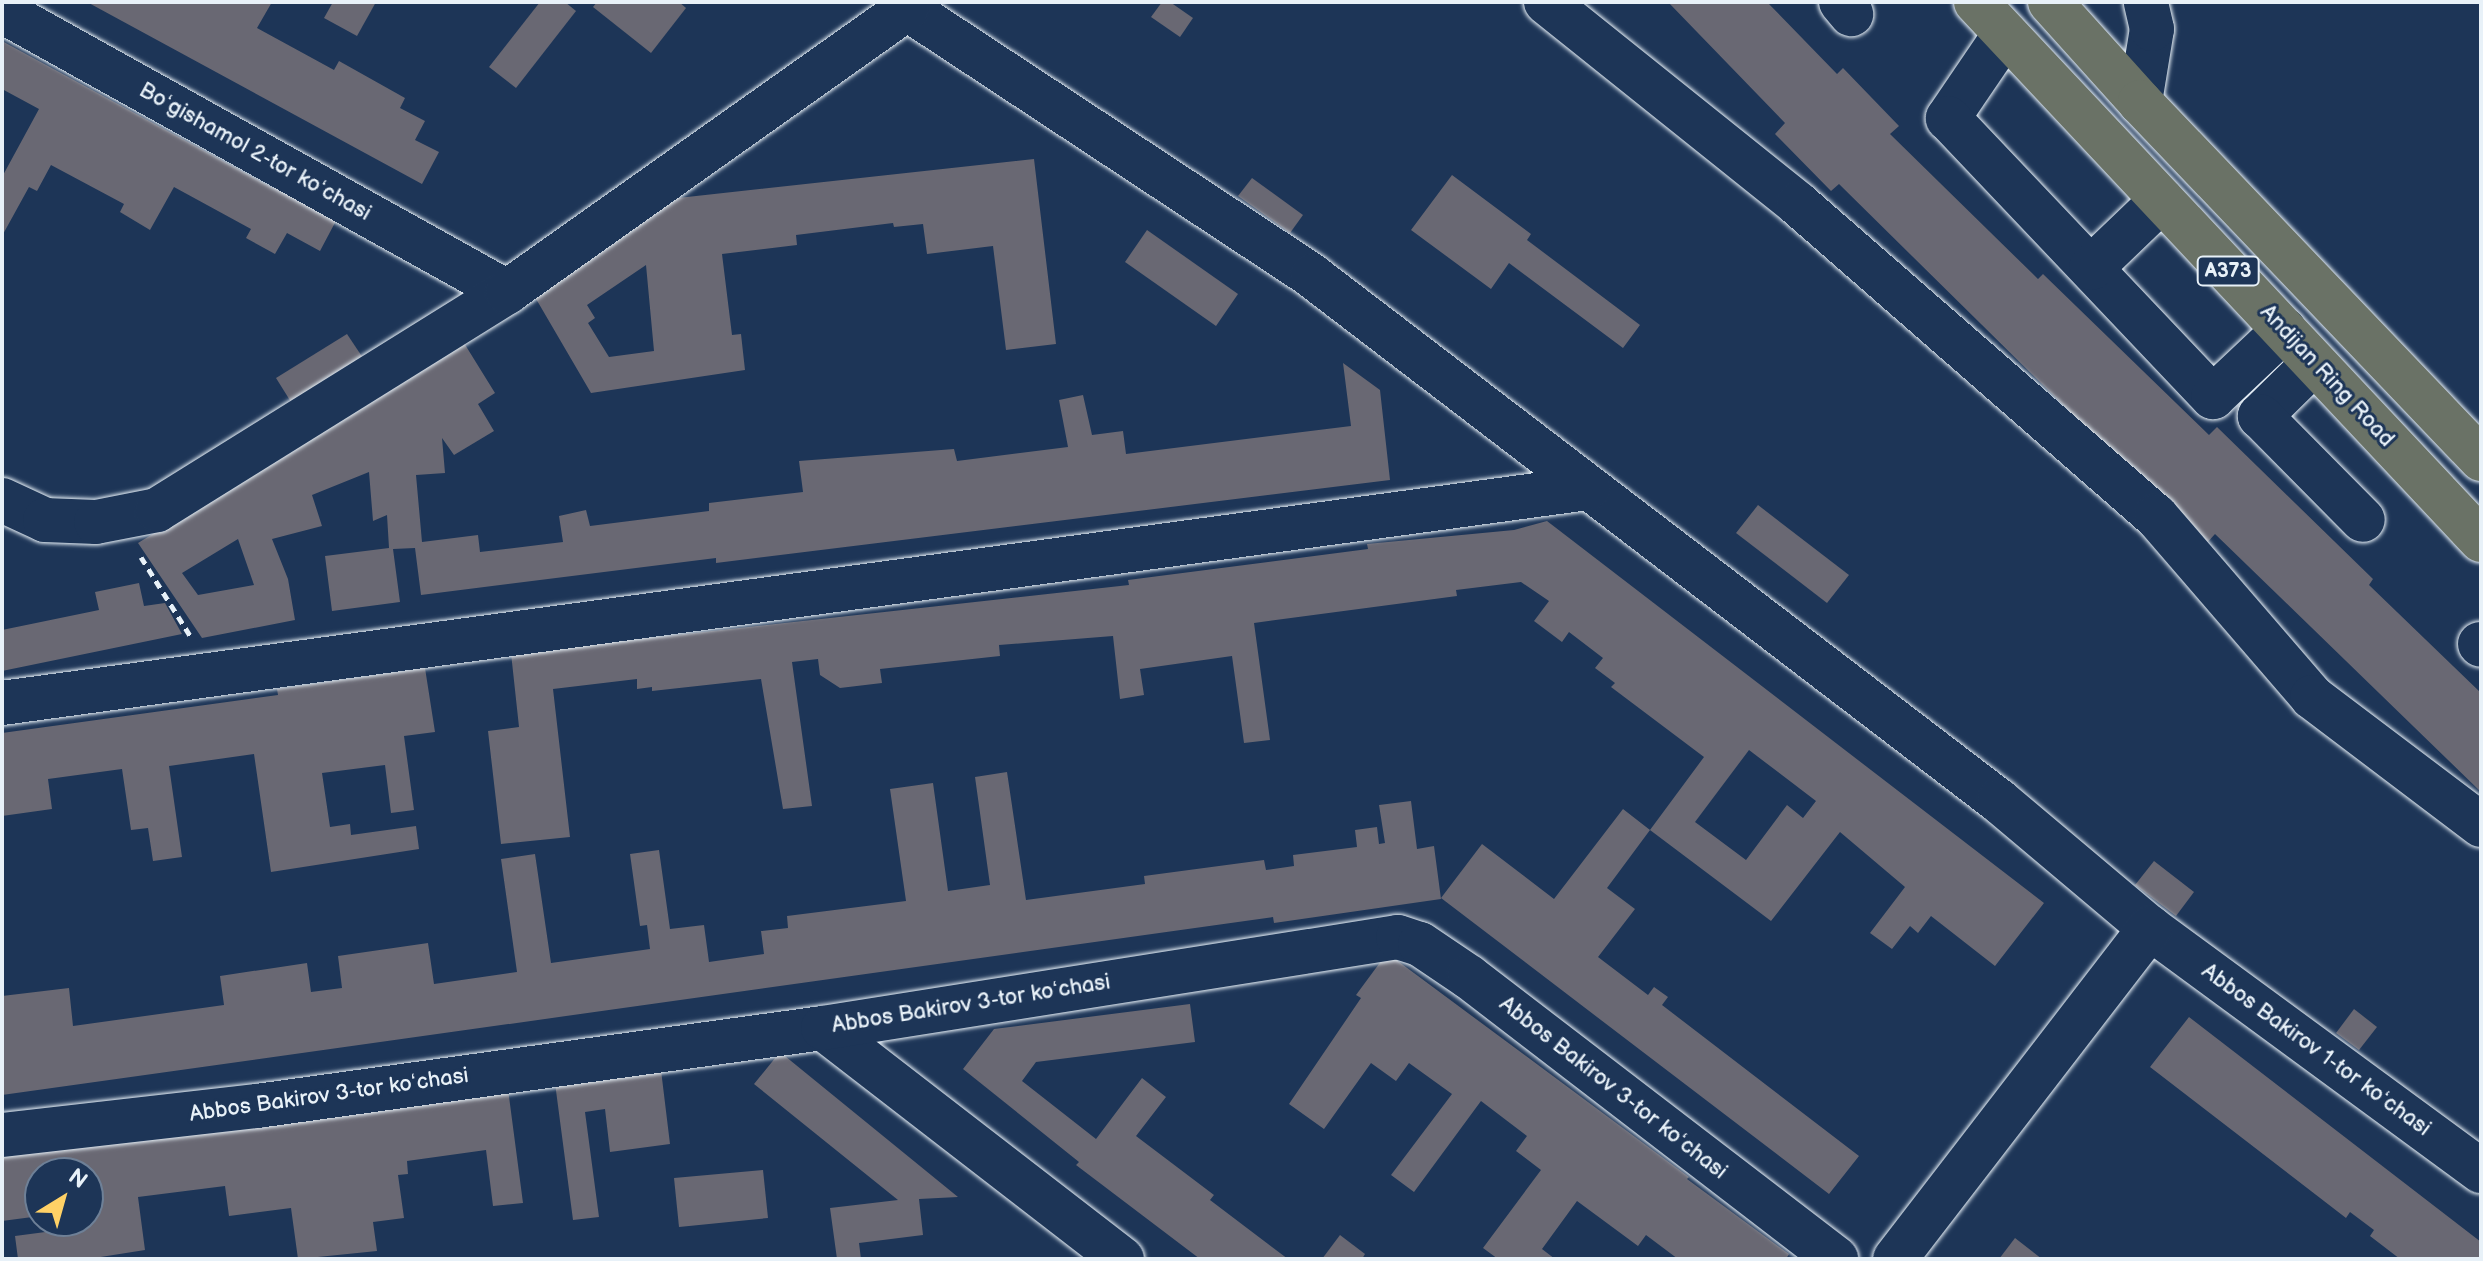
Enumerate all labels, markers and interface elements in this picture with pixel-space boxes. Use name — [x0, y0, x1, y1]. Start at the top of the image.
street label: Boʻgishamol 2-tor koʻchasi — [134, 77, 376, 227]
road number: A373 — [2196, 255, 2260, 287]
street label: Andijan Ring Road — [2254, 299, 2400, 453]
street label: Abbos Bakirov 1-tor koʻchasi — [2196, 958, 2436, 1142]
street label: Abbos Bakirov 3-tor koʻchasi — [830, 969, 1112, 1039]
street label: Abbos Bakirov 3-tor koʻchasi — [1494, 991, 1732, 1185]
street label: Abbos Bakirov 3-tor koʻchasi — [188, 1062, 470, 1128]
north arrow — [24, 1157, 104, 1237]
text: N — [63, 1163, 92, 1195]

